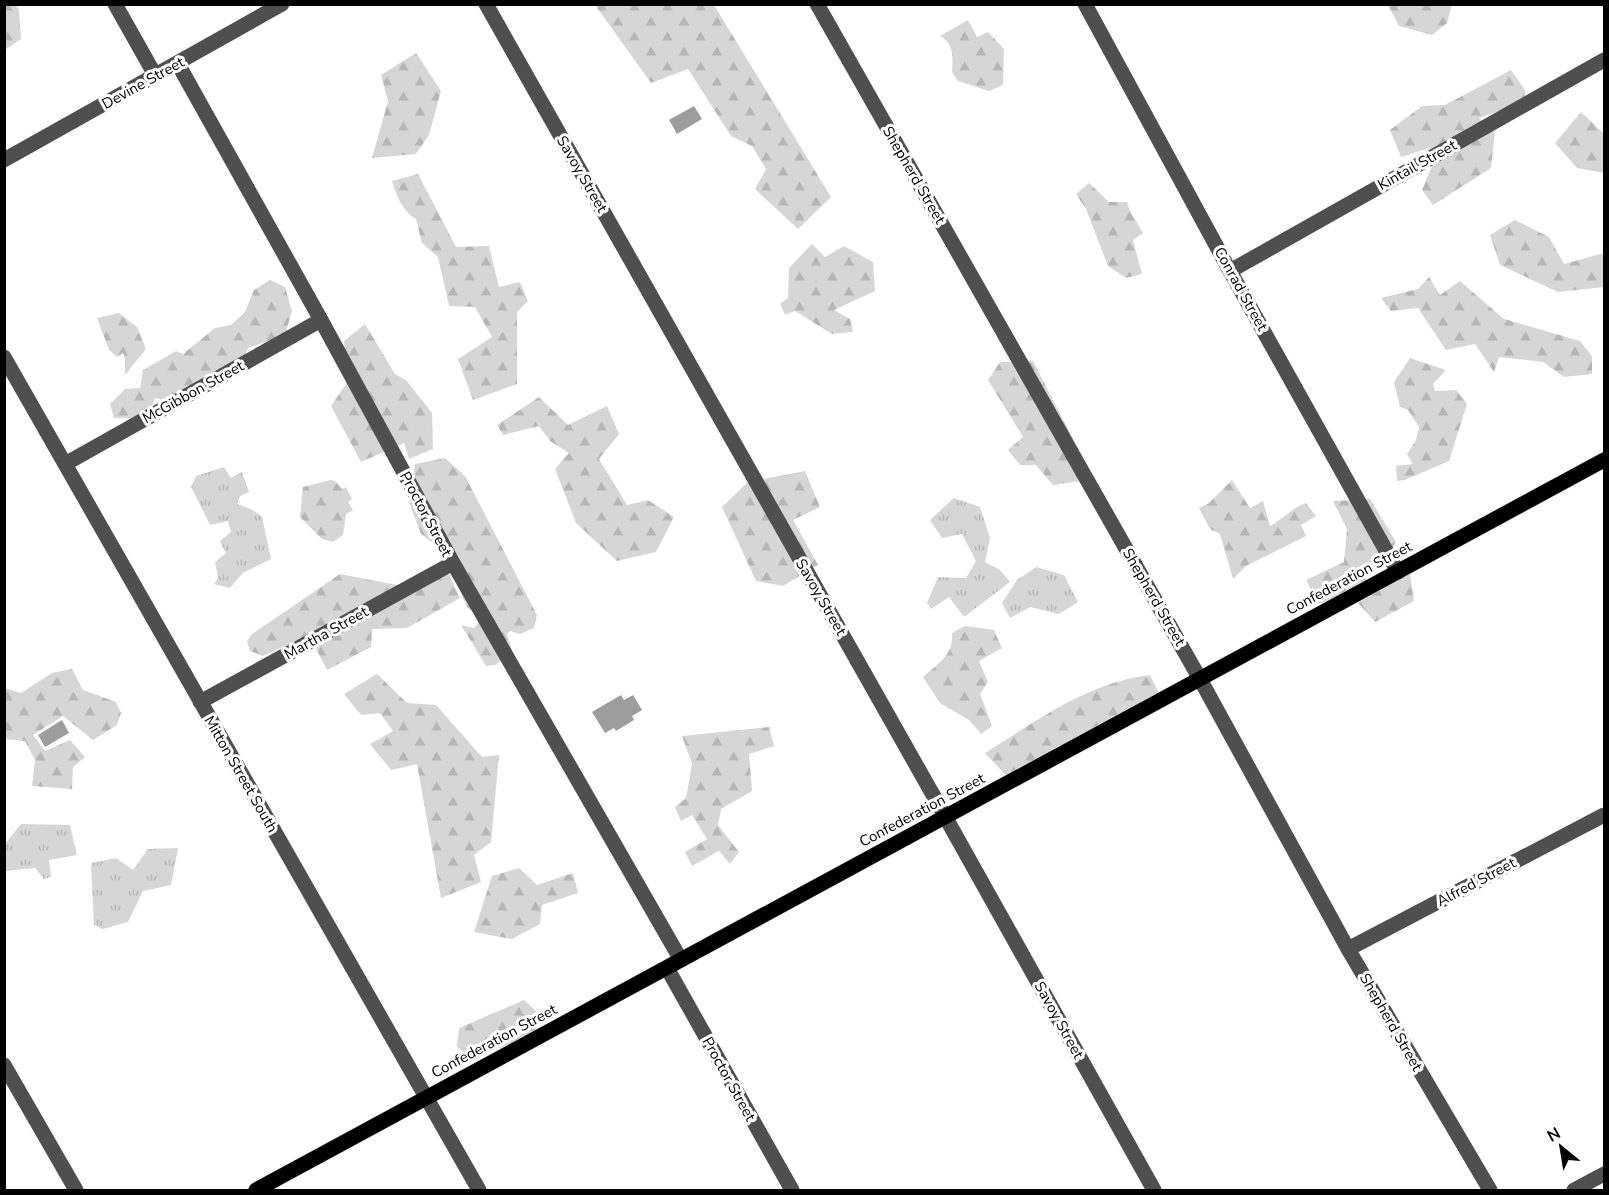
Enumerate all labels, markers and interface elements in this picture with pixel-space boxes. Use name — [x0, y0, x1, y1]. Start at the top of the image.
street label: Devine Street — [98, 52, 189, 114]
street label: Shepherd Street — [878, 122, 950, 228]
street label: Savoy Street — [552, 132, 612, 217]
street label: Kintail Street — [1374, 135, 1461, 195]
street label: Conrad Street — [1210, 243, 1273, 335]
street label: McGibbon Street — [139, 355, 248, 428]
street label: Proctor Street — [395, 468, 457, 561]
street label: Confederation Street — [1283, 536, 1416, 620]
street label: Shepherd Street — [1118, 544, 1190, 650]
street label: Savoy Street — [791, 555, 851, 640]
street label: Martha Street — [280, 601, 372, 664]
street label: Mitton Street South — [199, 712, 283, 836]
street label: Confederation Street — [856, 768, 989, 852]
street label: Alfred Street — [1433, 852, 1520, 911]
street label: Shepherd Street — [1355, 969, 1427, 1075]
street label: Savoy Street — [1030, 978, 1089, 1063]
street label: Confederation Street — [428, 999, 561, 1083]
street label: Proctor Street — [698, 1033, 761, 1125]
north arrow — [1531, 1117, 1591, 1177]
text: N — [1543, 1122, 1565, 1147]

